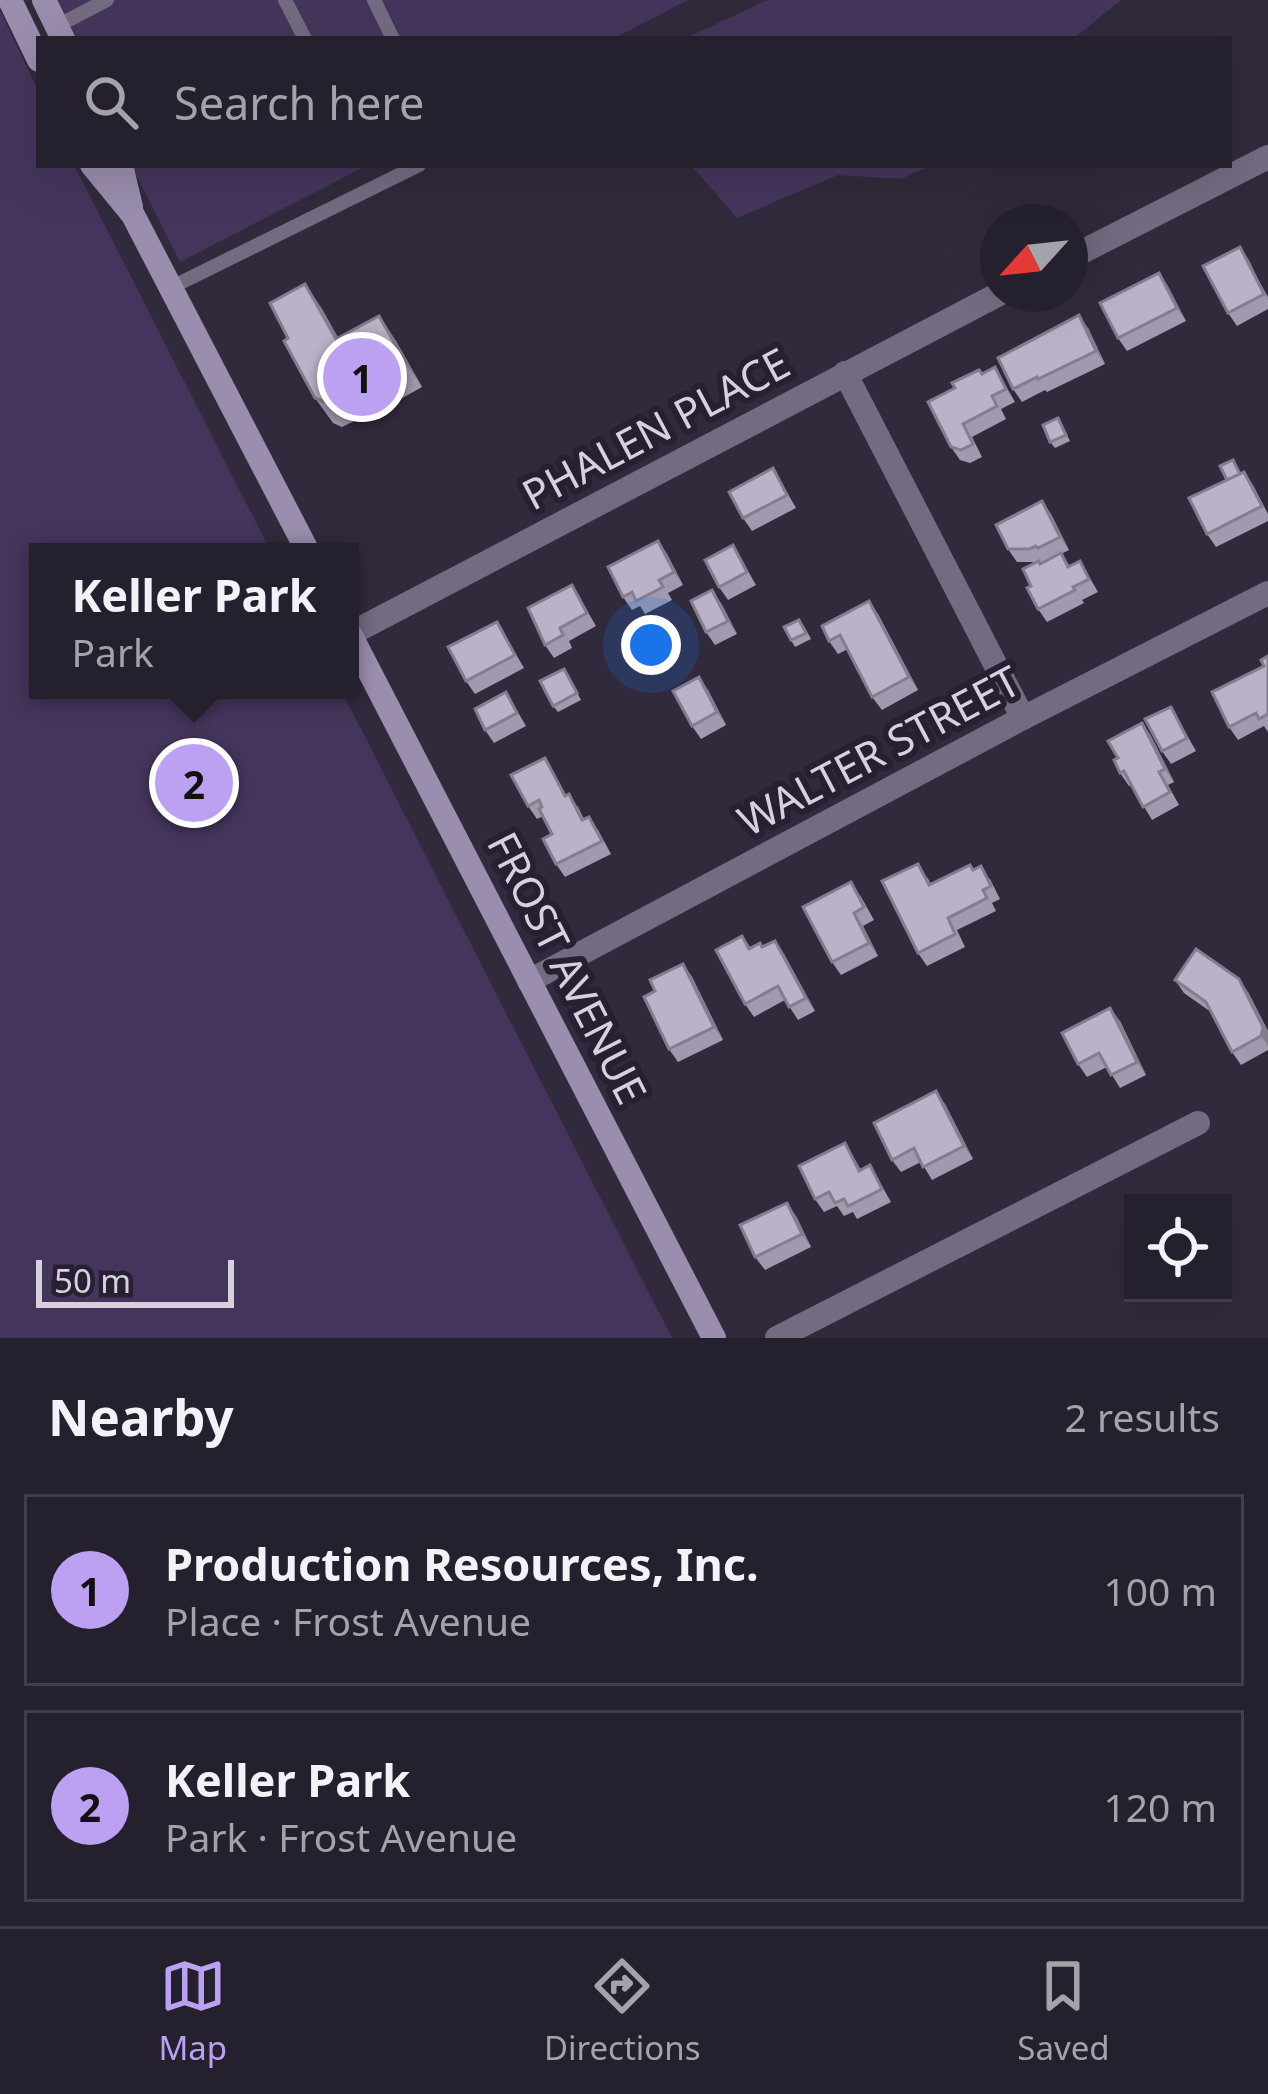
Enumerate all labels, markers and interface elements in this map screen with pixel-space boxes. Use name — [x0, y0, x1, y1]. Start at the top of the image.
search box — [36, 36, 1232, 168]
icon: search — [78, 69, 144, 135]
text: Search here — [174, 72, 424, 133]
north arrow — [980, 204, 1088, 312]
pin: 1 — [323, 332, 401, 422]
street label: PHALEN PLACE — [512, 333, 799, 522]
popup — [29, 543, 359, 699]
text: Keller Park — [71, 564, 317, 625]
your location — [621, 615, 681, 675]
text: Park — [71, 625, 154, 678]
street label: WALTER STREET — [727, 651, 1029, 848]
pin: 2 — [155, 738, 233, 828]
street label: FROST AVENUE — [475, 822, 661, 1113]
map controls — [1124, 1194, 1232, 1302]
button: locate — [1124, 1194, 1232, 1302]
scale bar — [36, 1254, 234, 1307]
text: 50 m — [54, 1258, 131, 1303]
text: Nearby — [48, 1381, 234, 1451]
text: 2 results — [1065, 1390, 1220, 1443]
text: Production Resources, Inc. — [165, 1533, 759, 1594]
text: 1 — [79, 1564, 101, 1617]
text: 100 m — [1103, 1564, 1217, 1617]
text: Place · Frost Avenue — [165, 1594, 531, 1647]
text: Keller Park — [165, 1749, 410, 1810]
text: 2 — [79, 1780, 101, 1833]
text: 120 m — [1103, 1780, 1217, 1833]
text: Park · Frost Avenue — [165, 1810, 517, 1863]
tab: Map — [158, 1953, 227, 2070]
tab: Directions — [544, 1953, 701, 2070]
tab: Saved — [1017, 1953, 1110, 2070]

